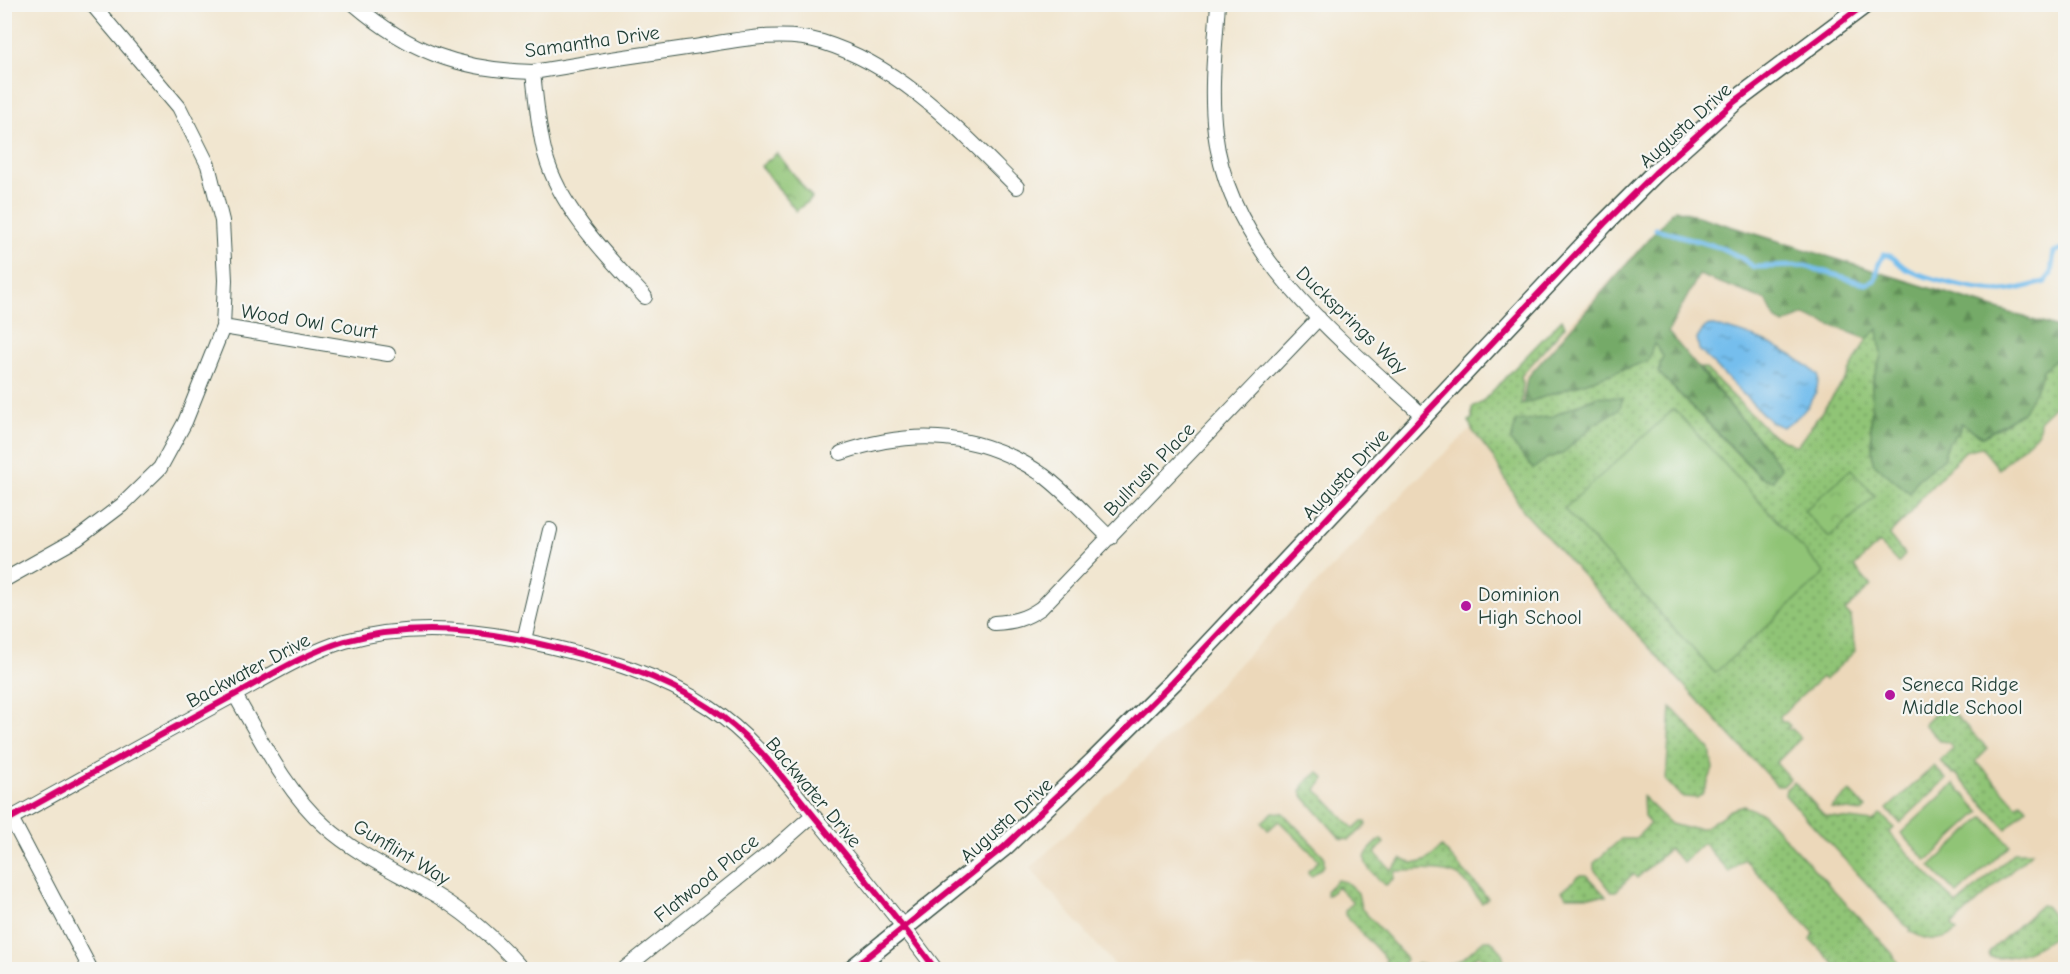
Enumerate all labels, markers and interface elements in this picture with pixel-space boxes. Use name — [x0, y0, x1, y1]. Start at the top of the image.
street label: Samantha Drive — [523, 21, 661, 62]
street label: Augusta Drive — [1634, 78, 1736, 173]
street label: Ducksprings Way — [1291, 262, 1412, 379]
street label: Wood Owl Court — [239, 299, 380, 344]
street label: Bullrush Place — [1099, 418, 1200, 521]
street label: Augusta Drive — [1297, 424, 1393, 525]
place label: Dominion High School — [1478, 583, 1582, 629]
marker: Dominion High School — [1459, 599, 1473, 613]
street label: Backwater Drive — [182, 628, 314, 713]
place label: Seneca Ridge Middle School — [1902, 673, 2023, 719]
marker: Seneca Ridge Middle School — [1883, 688, 1897, 702]
street label: Backwater Drive — [761, 733, 866, 852]
street label: Augusta Drive — [955, 773, 1057, 868]
street label: Gunflint Way — [349, 815, 454, 890]
street label: Flatwood Place — [650, 829, 763, 927]

